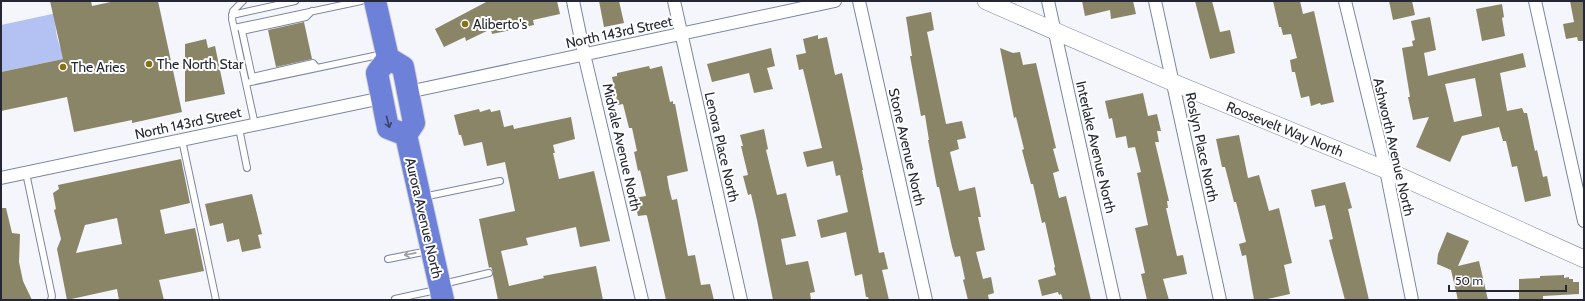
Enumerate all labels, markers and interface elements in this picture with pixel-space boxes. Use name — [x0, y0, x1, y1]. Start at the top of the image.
street label: North 143rd Street — [564, 12, 674, 52]
place label: Aliberto's — [473, 15, 527, 33]
marker: Aliberto's — [460, 19, 470, 29]
place label: The North Star — [157, 55, 244, 73]
place label: The Aries — [71, 58, 125, 76]
marker: The North Star — [144, 59, 154, 69]
marker: The Aries — [58, 62, 68, 72]
street label: Ashworth Avenue North — [1369, 76, 1419, 218]
street label: Interlake Avenue North — [1072, 79, 1120, 215]
street label: Midvale Avenue North — [599, 81, 645, 213]
street label: Stone Avenue North — [885, 86, 929, 208]
street label: Lenora Place North — [701, 90, 743, 204]
street label: Roslyn Place North — [1182, 91, 1222, 203]
street label: Roosevelt Way North — [1224, 97, 1346, 161]
street label: North 143rd Street — [133, 103, 243, 143]
one-way arrow — [384, 115, 392, 128]
street label: Aurora Avenue North — [401, 156, 447, 280]
one-way arrow — [403, 251, 416, 259]
scale bar — [1449, 267, 1566, 293]
text: 50 m — [1455, 273, 1483, 288]

